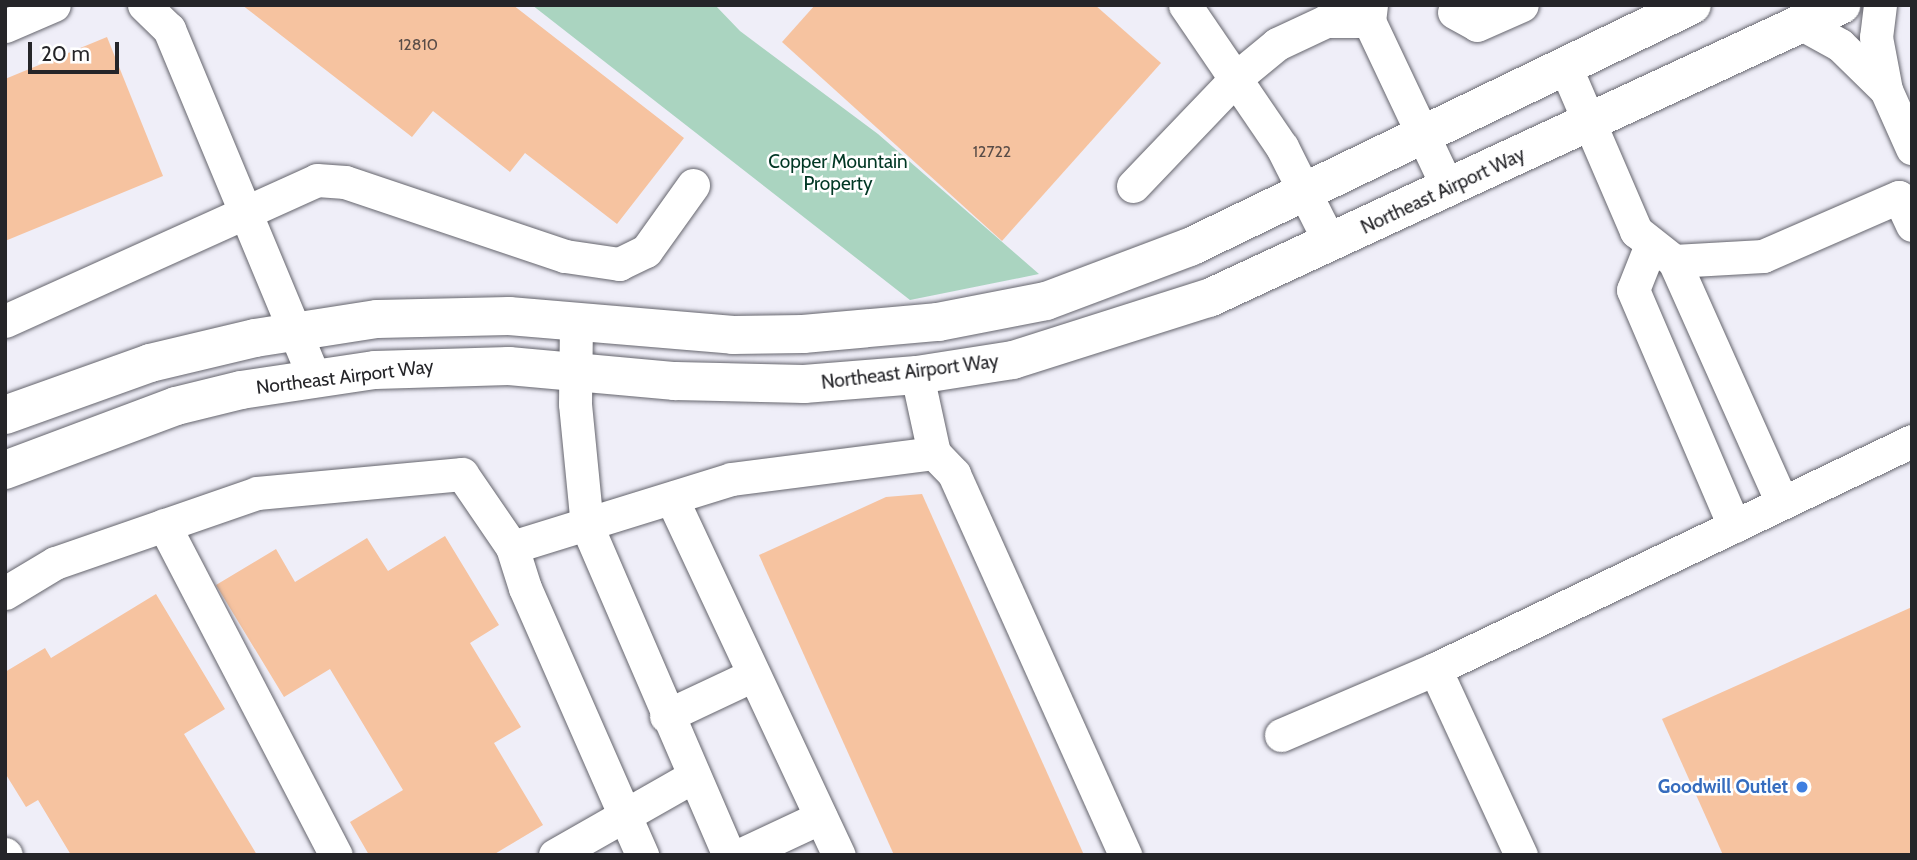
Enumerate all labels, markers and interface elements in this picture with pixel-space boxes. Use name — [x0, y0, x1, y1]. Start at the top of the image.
scale bar — [32, 28, 122, 72]
house number: 12810 — [398, 35, 438, 55]
text: 20 m — [41, 41, 90, 66]
house number: 12722 — [973, 142, 1011, 162]
street label: Northeast Airport Way — [1357, 143, 1529, 239]
park label: Copper Mountain Property — [768, 151, 908, 195]
street label: Northeast Airport Way — [820, 350, 1000, 394]
street label: Northeast Airport Way — [255, 355, 435, 399]
place label: Goodwill Outlet — [1658, 776, 1788, 798]
marker: Goodwill Outlet — [1794, 779, 1810, 795]

